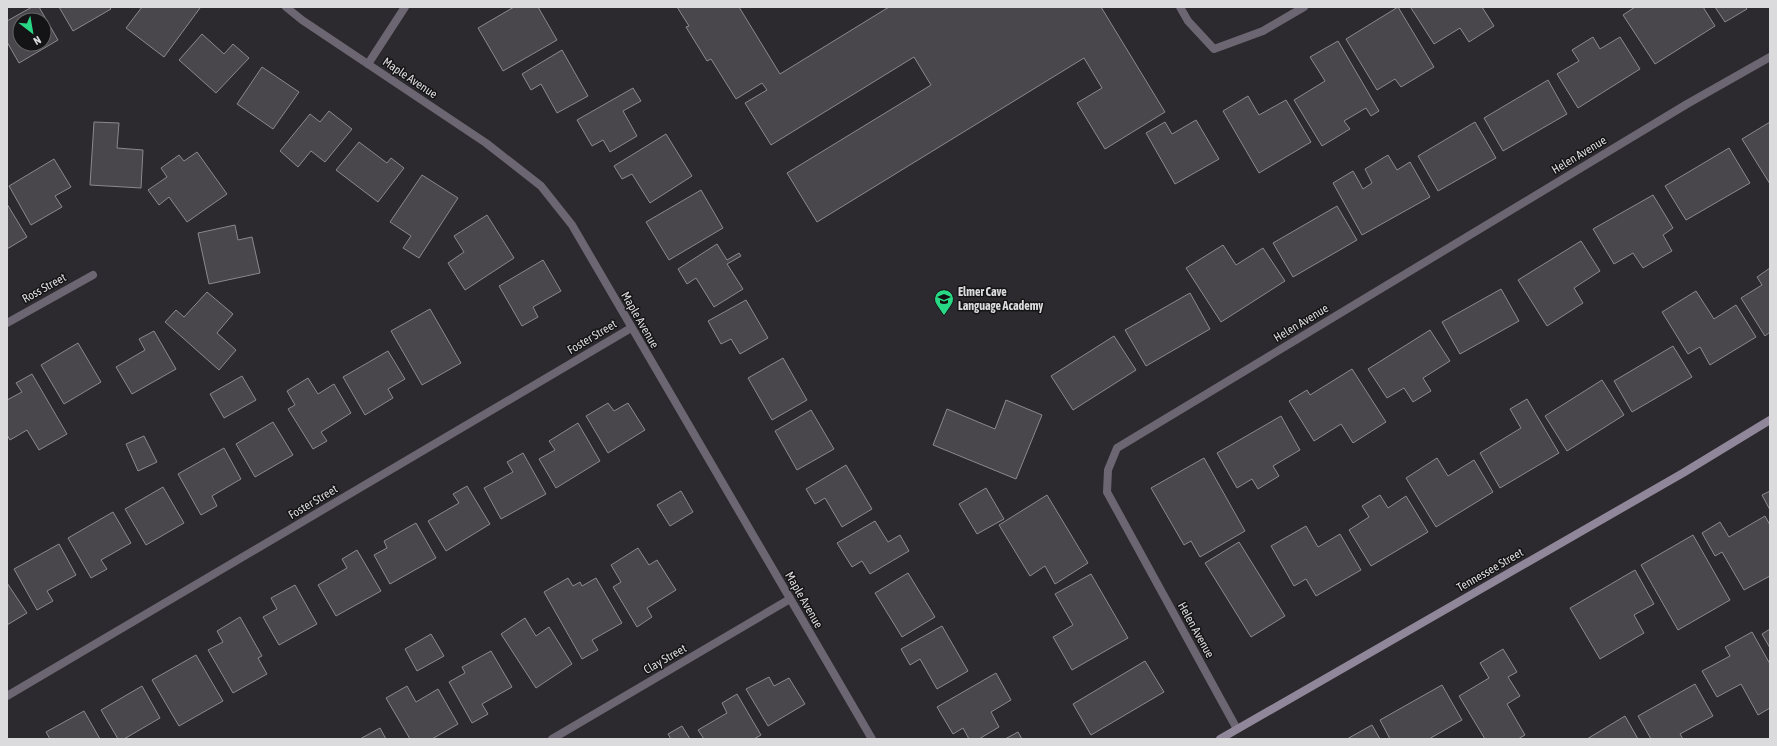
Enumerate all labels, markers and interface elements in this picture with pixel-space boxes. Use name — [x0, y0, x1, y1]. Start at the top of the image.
north arrow — [12, 12, 52, 52]
text: N — [31, 34, 43, 47]
street label: Maple Avenue — [380, 55, 440, 101]
street label: Helen Avenue — [1549, 133, 1609, 177]
street label: Ross Street — [20, 270, 69, 306]
place label: Elmer Cave Language Academy — [958, 285, 1043, 313]
school or university icon: Elmer Cave Language Academy — [933, 288, 955, 316]
street label: Maple Avenue — [618, 289, 662, 351]
street label: Helen Avenue — [1271, 301, 1331, 345]
street label: Foster Street — [565, 317, 620, 357]
street label: Foster Street — [286, 482, 341, 522]
street label: Tennessee Street — [1454, 545, 1526, 595]
street label: Maple Avenue — [782, 569, 826, 631]
street label: Helen Avenue — [1175, 600, 1217, 660]
street label: Clay Street — [641, 641, 689, 677]

